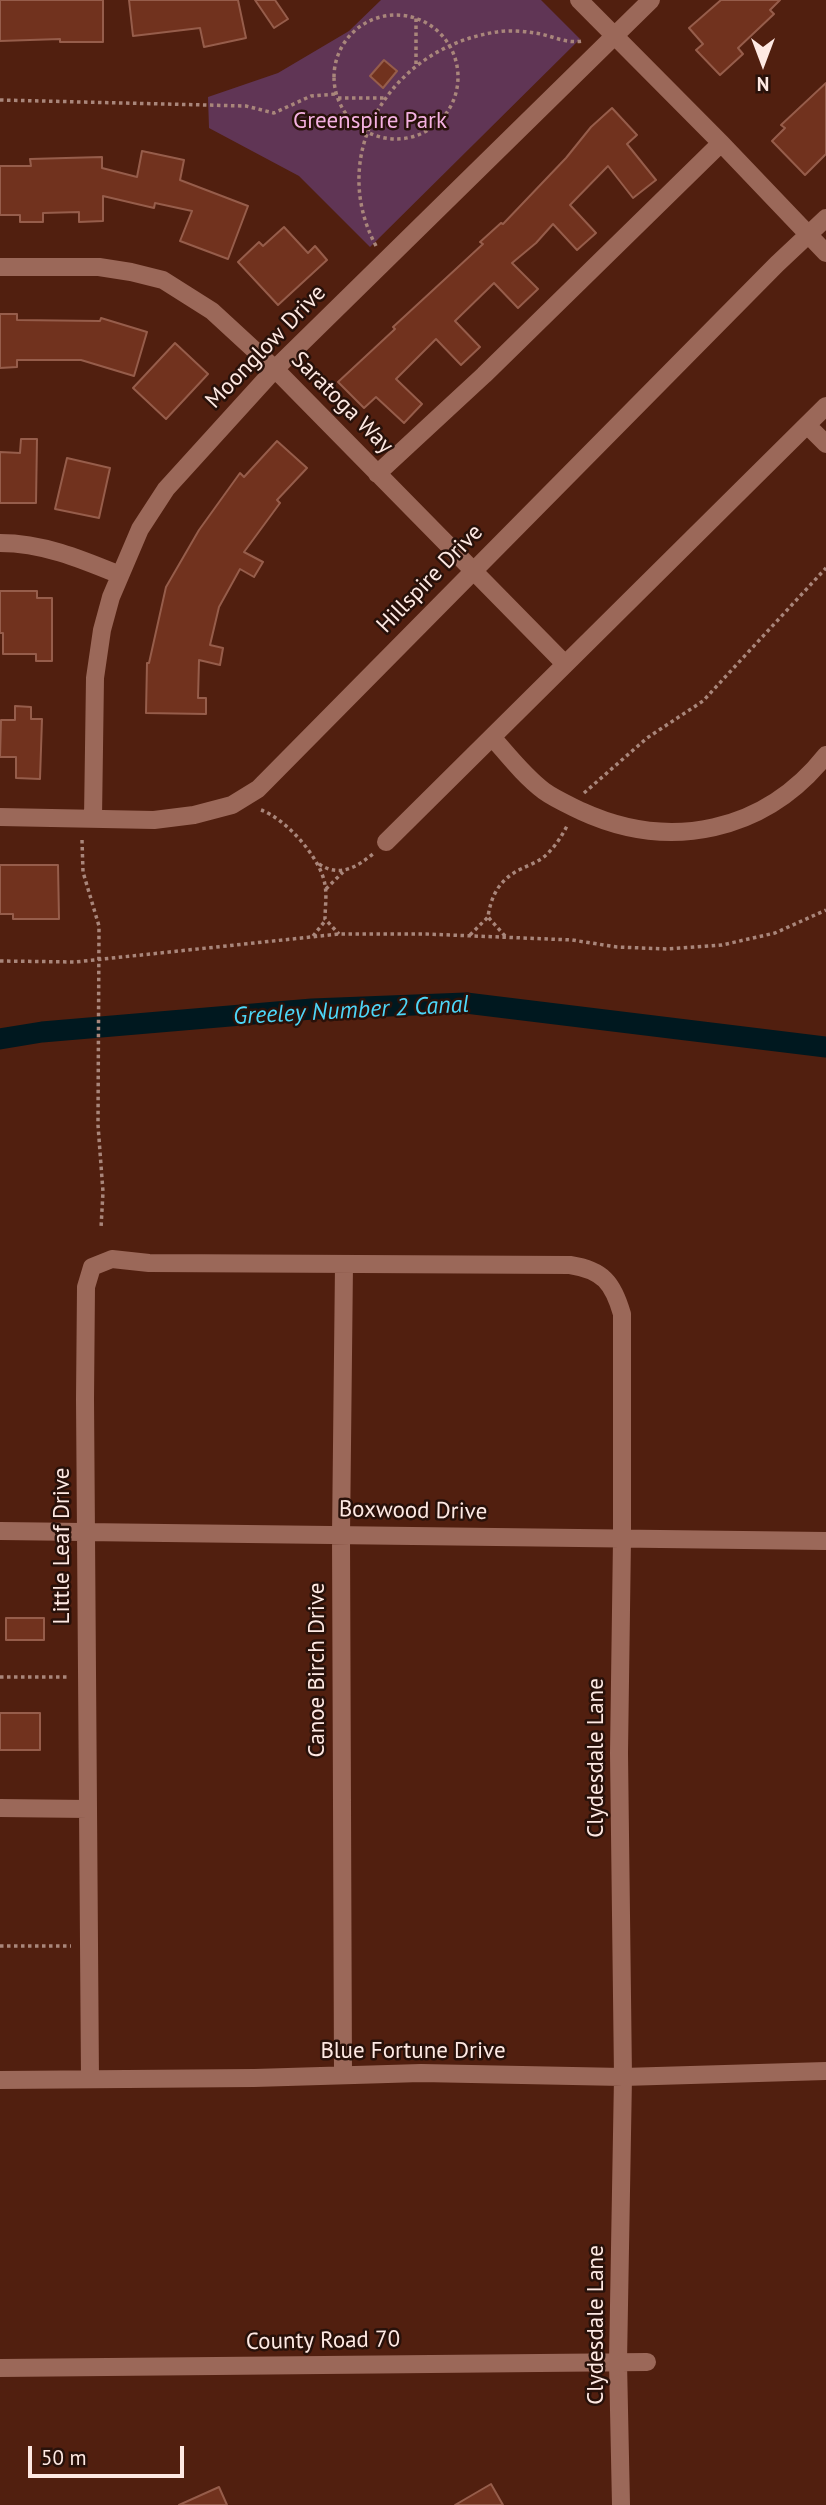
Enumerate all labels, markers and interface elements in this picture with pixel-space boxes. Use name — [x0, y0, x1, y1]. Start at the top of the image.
north arrow — [728, 28, 798, 98]
text: N — [757, 72, 769, 96]
park label: Greenspire Park — [293, 107, 447, 135]
street label: Moonglow Drive — [200, 279, 332, 415]
street label: Saratoga Way — [285, 346, 399, 460]
street label: Hillspire Drive — [371, 519, 489, 639]
water label: Greeley Number 2 Canal — [232, 990, 470, 1032]
street label: Little Leaf Drive — [48, 1468, 76, 1624]
street label: Boxwood Drive — [339, 1496, 487, 1526]
street label: Canoe Birch Drive — [303, 1583, 331, 1757]
street label: Clydesdale Lane — [582, 1678, 610, 1838]
street label: Blue Fortune Drive — [320, 2037, 506, 2065]
street label: Clydesdale Lane — [582, 2245, 610, 2405]
street label: County Road 70 — [246, 2326, 400, 2356]
scale bar — [32, 2432, 187, 2476]
text: 50 m — [41, 2444, 87, 2471]

